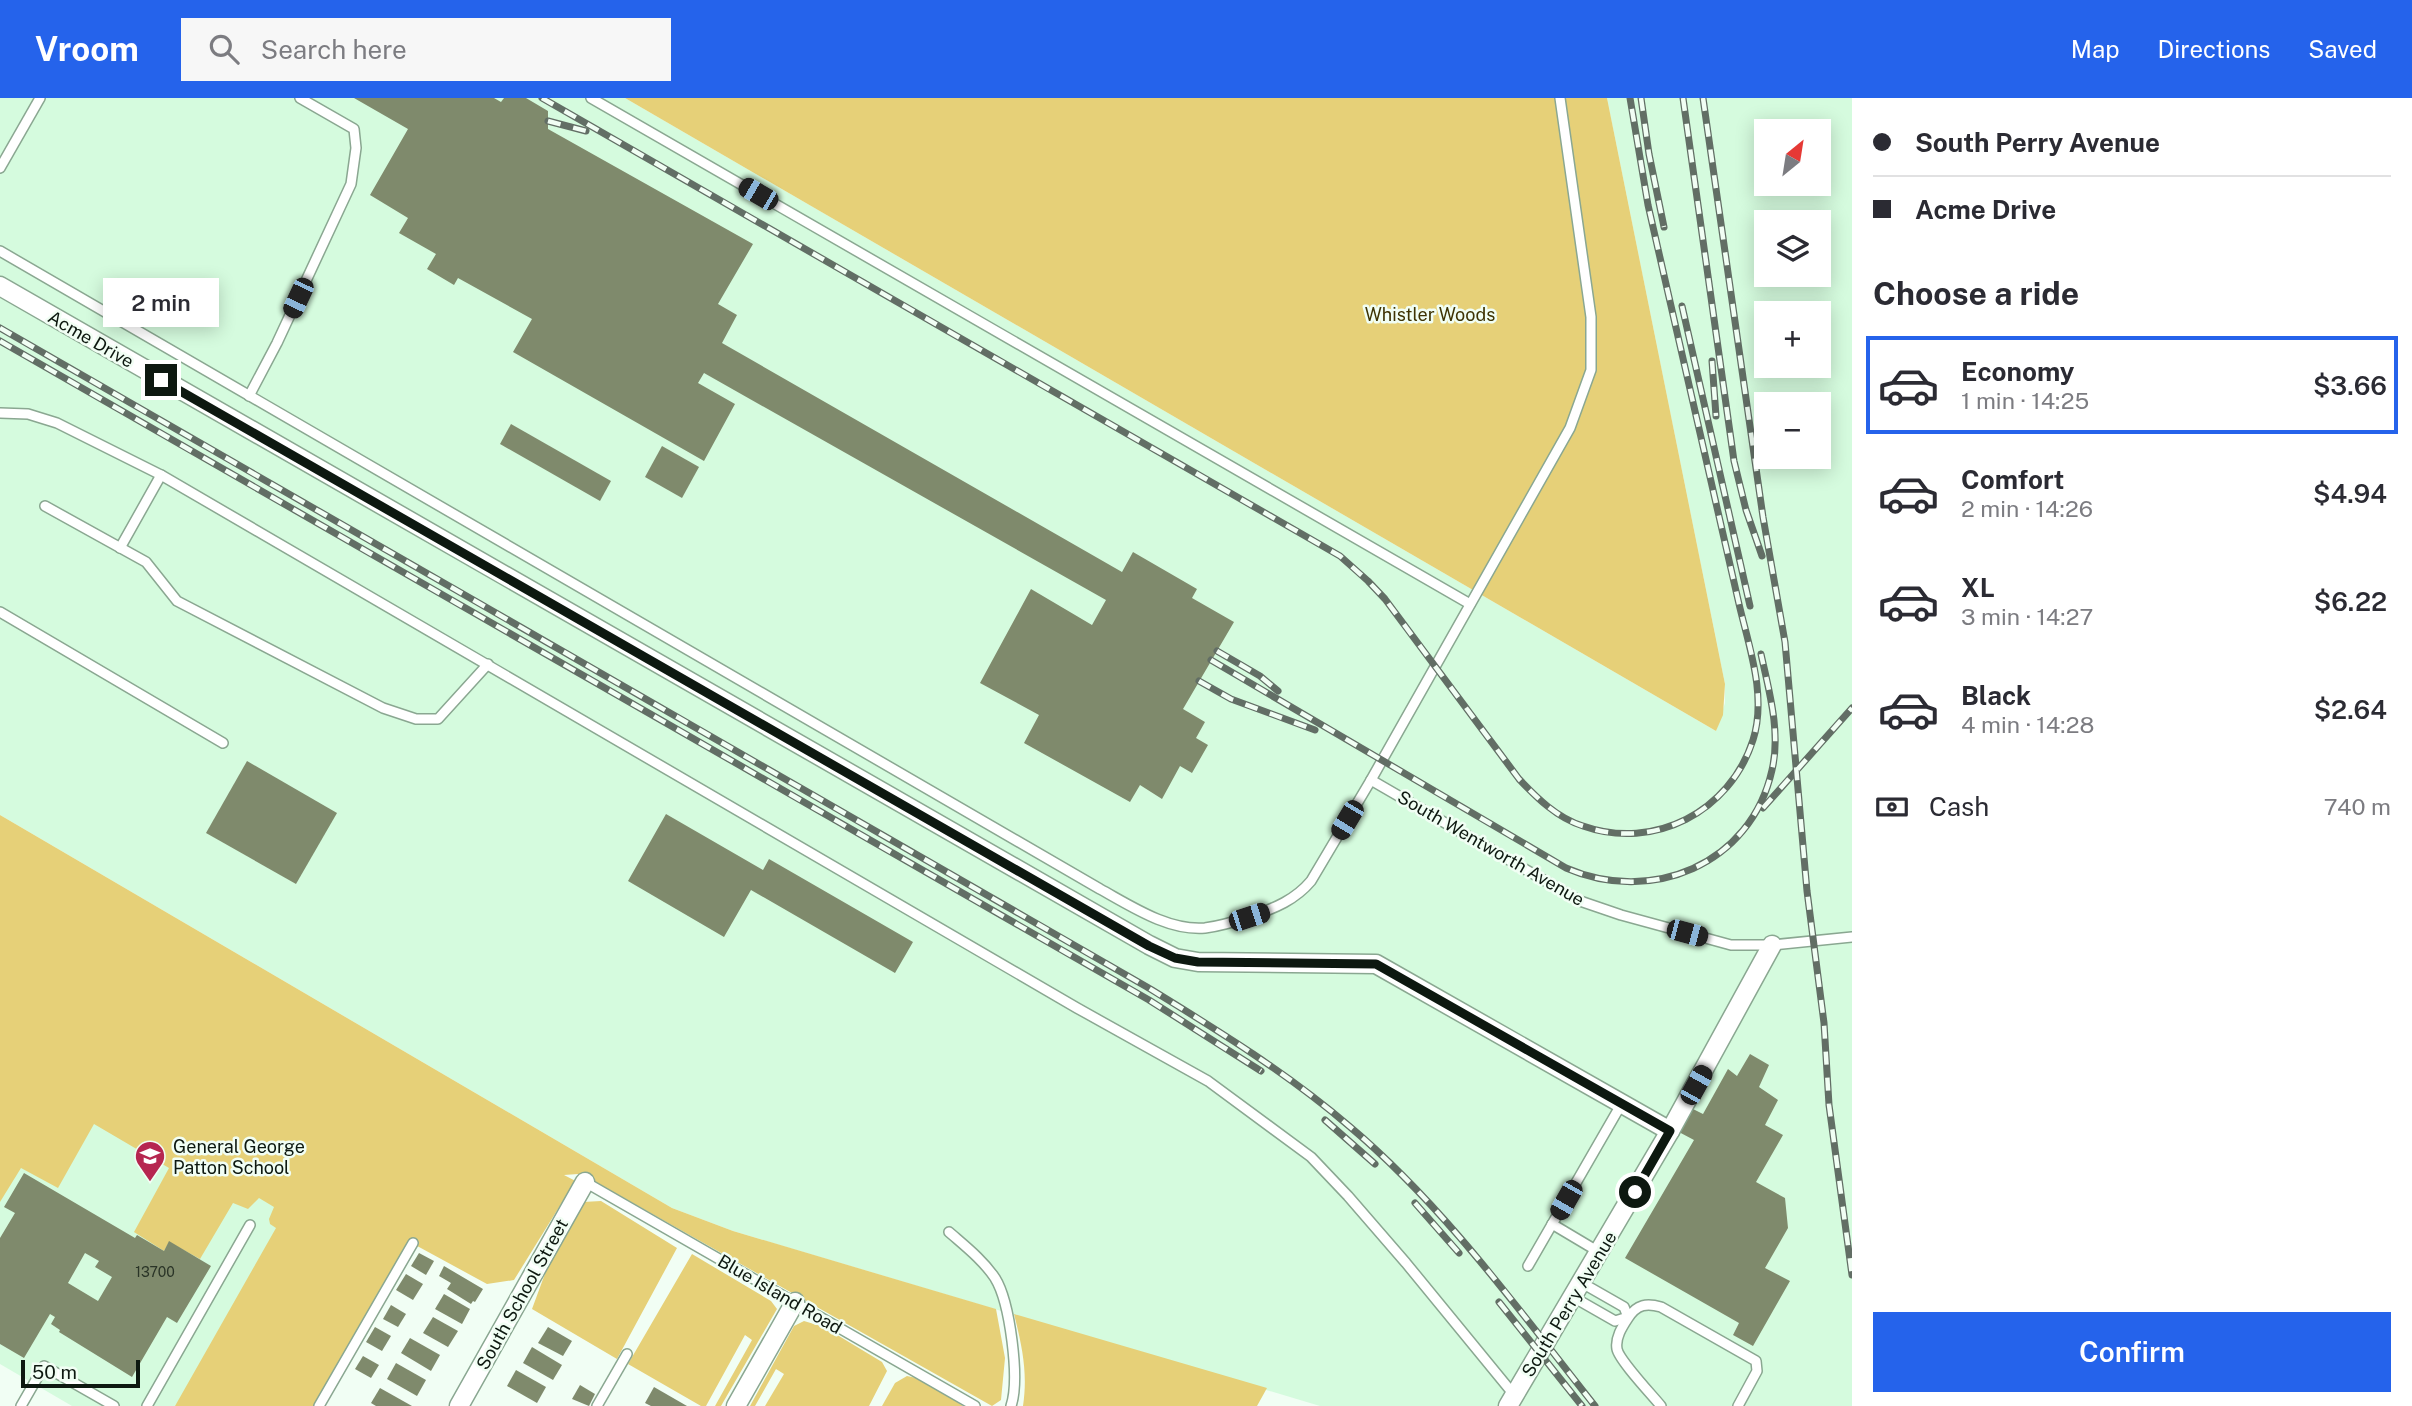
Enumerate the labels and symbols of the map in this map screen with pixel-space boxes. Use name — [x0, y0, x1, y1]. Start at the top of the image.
north arrow — [1754, 119, 1830, 196]
car — [735, 174, 782, 214]
car — [280, 275, 317, 321]
callout: 2 min — [103, 278, 219, 328]
park label: Whistler Woods — [1365, 304, 1495, 325]
street label: Acme Drive — [44, 306, 138, 372]
route end — [145, 364, 177, 396]
street label: South Wentworth Avenue — [1394, 786, 1588, 910]
car — [1328, 797, 1367, 843]
car — [1226, 901, 1273, 933]
car — [1664, 917, 1711, 949]
car — [1677, 1062, 1716, 1108]
place label: General George Patton School — [173, 1136, 305, 1178]
school or university icon: General George Patton School — [133, 1139, 167, 1183]
route start — [1619, 1176, 1651, 1208]
car — [1547, 1177, 1586, 1223]
street label: South School Street — [472, 1215, 572, 1373]
street label: South Perry Avenue — [1517, 1227, 1621, 1381]
street label: Blue Island Road — [714, 1250, 846, 1338]
house number: 13700 — [135, 1264, 175, 1280]
scale bar — [21, 1357, 140, 1389]

